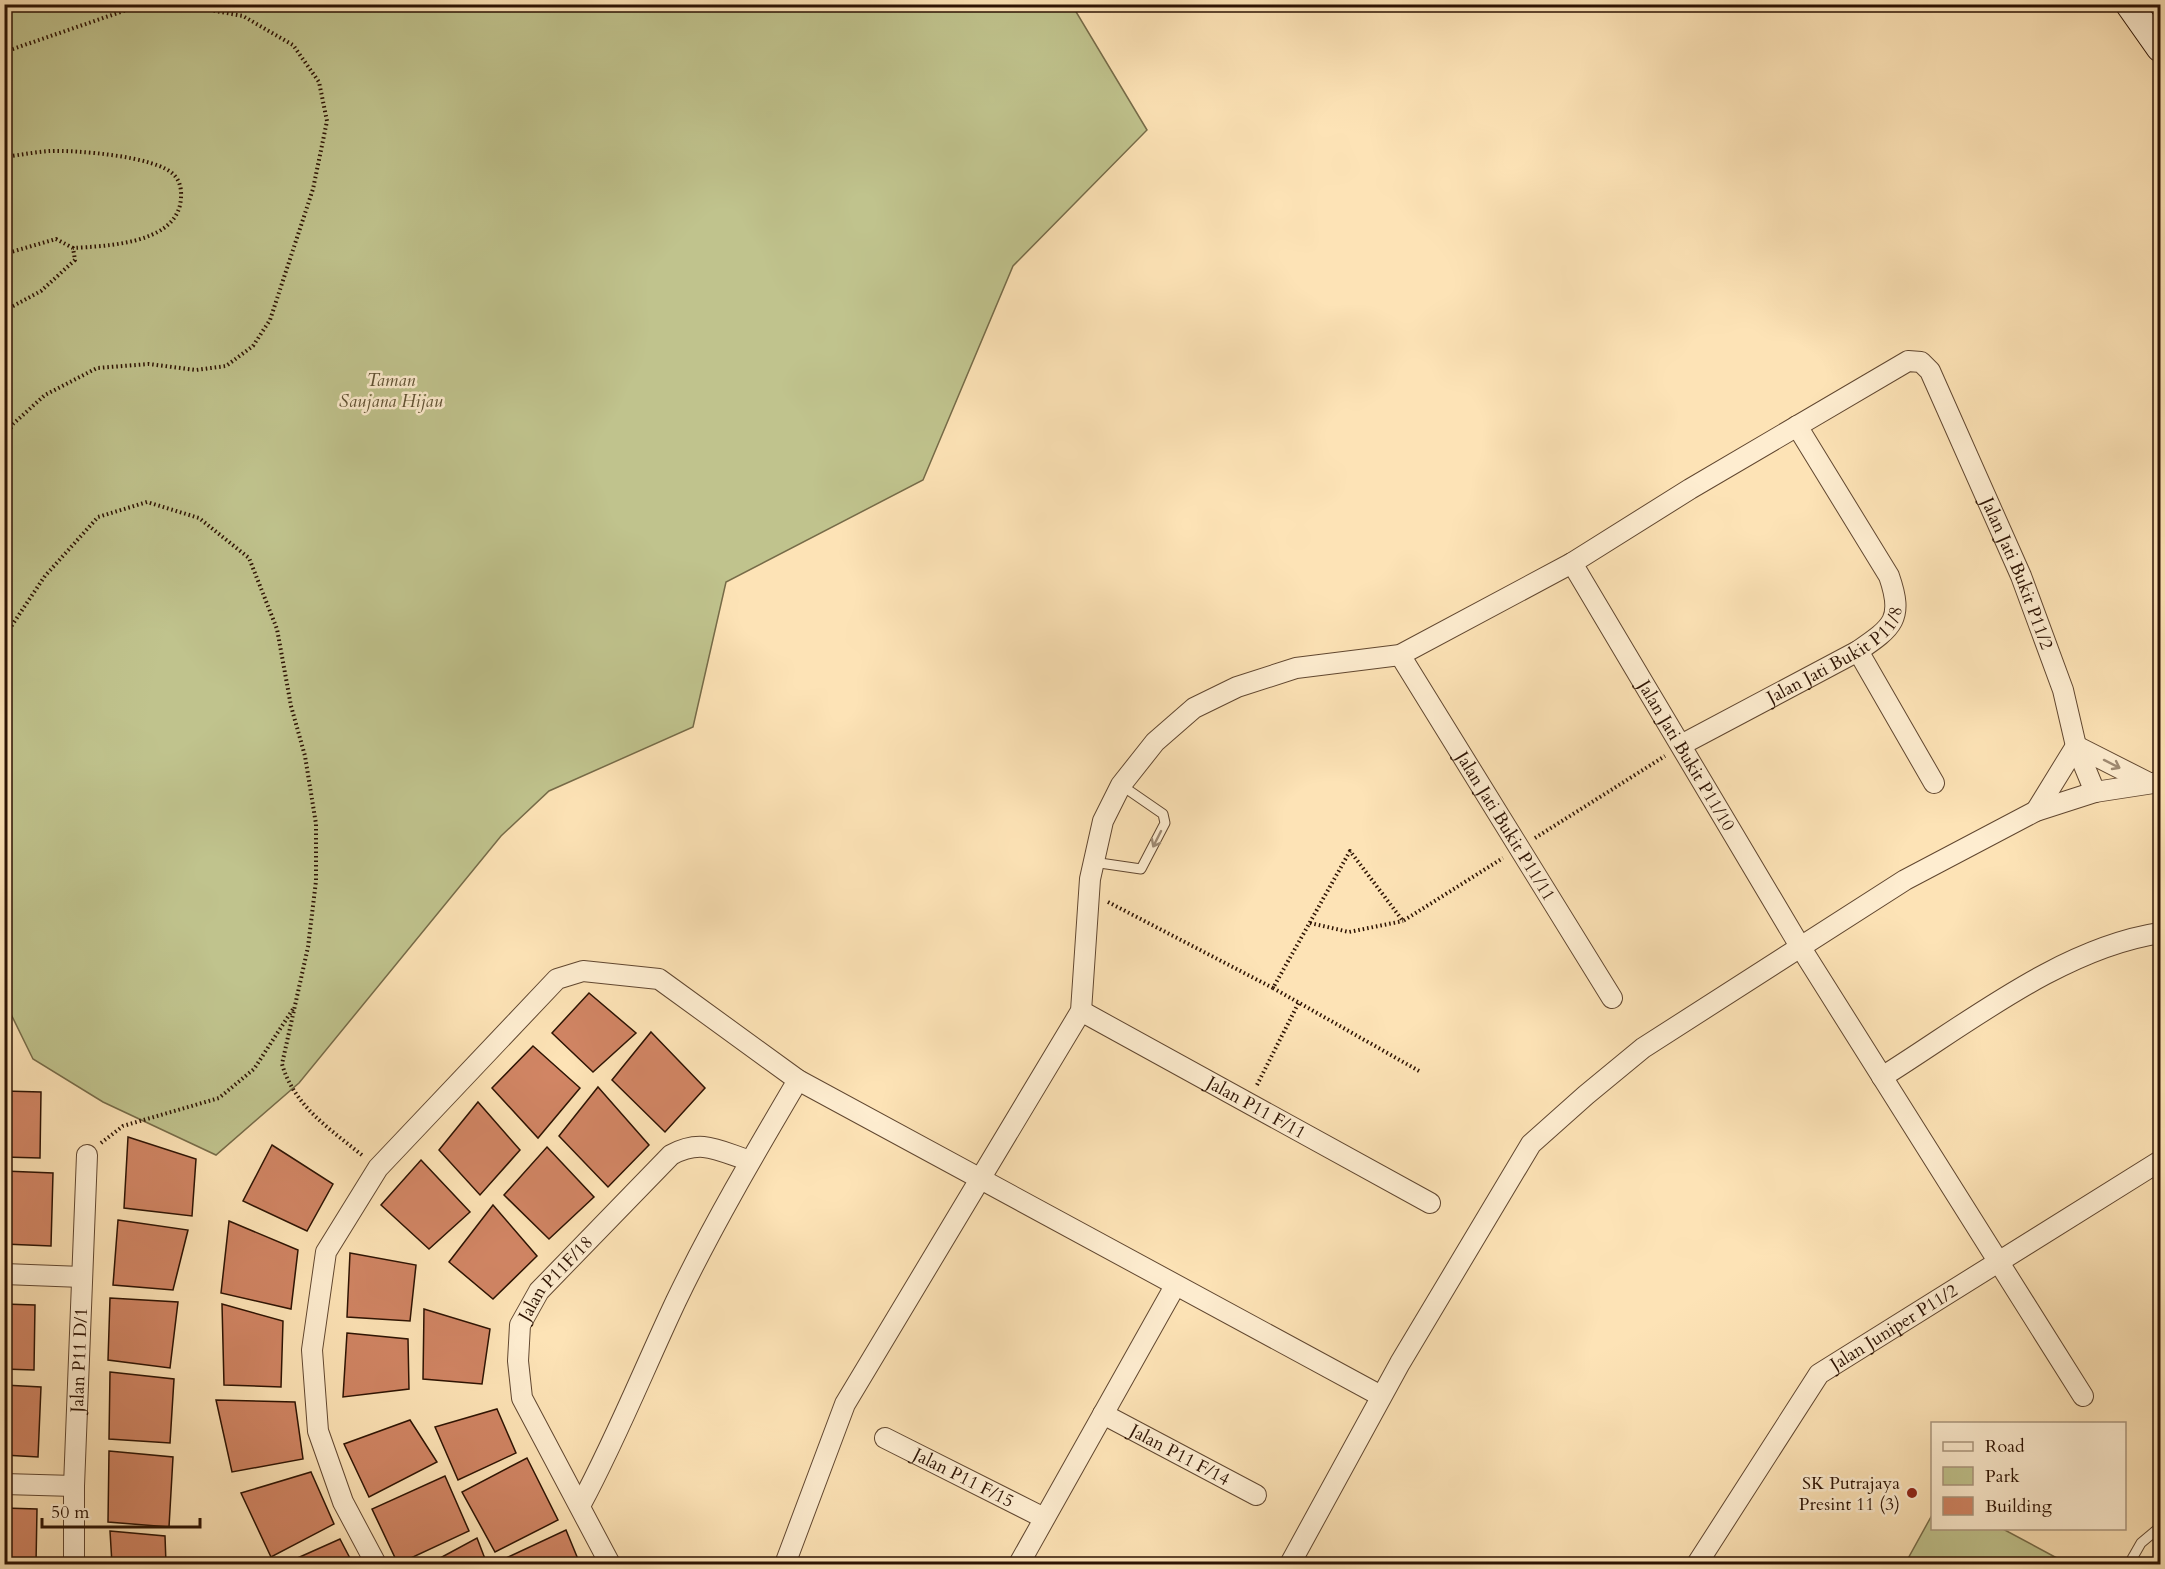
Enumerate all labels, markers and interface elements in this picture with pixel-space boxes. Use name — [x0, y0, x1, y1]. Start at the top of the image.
park label: Taman Saujana Hijau — [339, 368, 443, 414]
street label: Jalan Jati Bukit P11/2 — [1973, 491, 2059, 653]
street label: Jalan Jati Bukit P11/8 — [1760, 605, 1909, 712]
street label: Jalan Jati Bukit P11/10 — [1630, 673, 1741, 836]
street label: Jalan Jati Bukit P11/11 — [1448, 744, 1561, 906]
one-way arrow — [2102, 759, 2120, 770]
one-way arrow — [1151, 830, 1163, 847]
street label: Jalan P11 F/11 — [1199, 1069, 1310, 1145]
street label: Jalan P11F/18 — [511, 1231, 599, 1328]
street label: Jalan Juniper P11/2 — [1823, 1278, 1963, 1379]
street label: Jalan P11 D/1 — [65, 1307, 94, 1416]
street label: Jalan P11 F/14 — [1123, 1417, 1234, 1492]
legend — [1931, 1422, 2126, 1530]
text: Road — [1985, 1434, 2025, 1459]
street label: Jalan P11 F/15 — [906, 1441, 1018, 1514]
text: Park — [1985, 1464, 2020, 1489]
place label: SK Putrajaya Presint 11 (3) — [1799, 1471, 1900, 1517]
marker: SK Putrajaya Presint 11 (3) — [1905, 1486, 1919, 1500]
scale bar — [42, 1491, 200, 1529]
text: Building — [1985, 1494, 2053, 1519]
text: 50 m — [51, 1500, 90, 1525]

